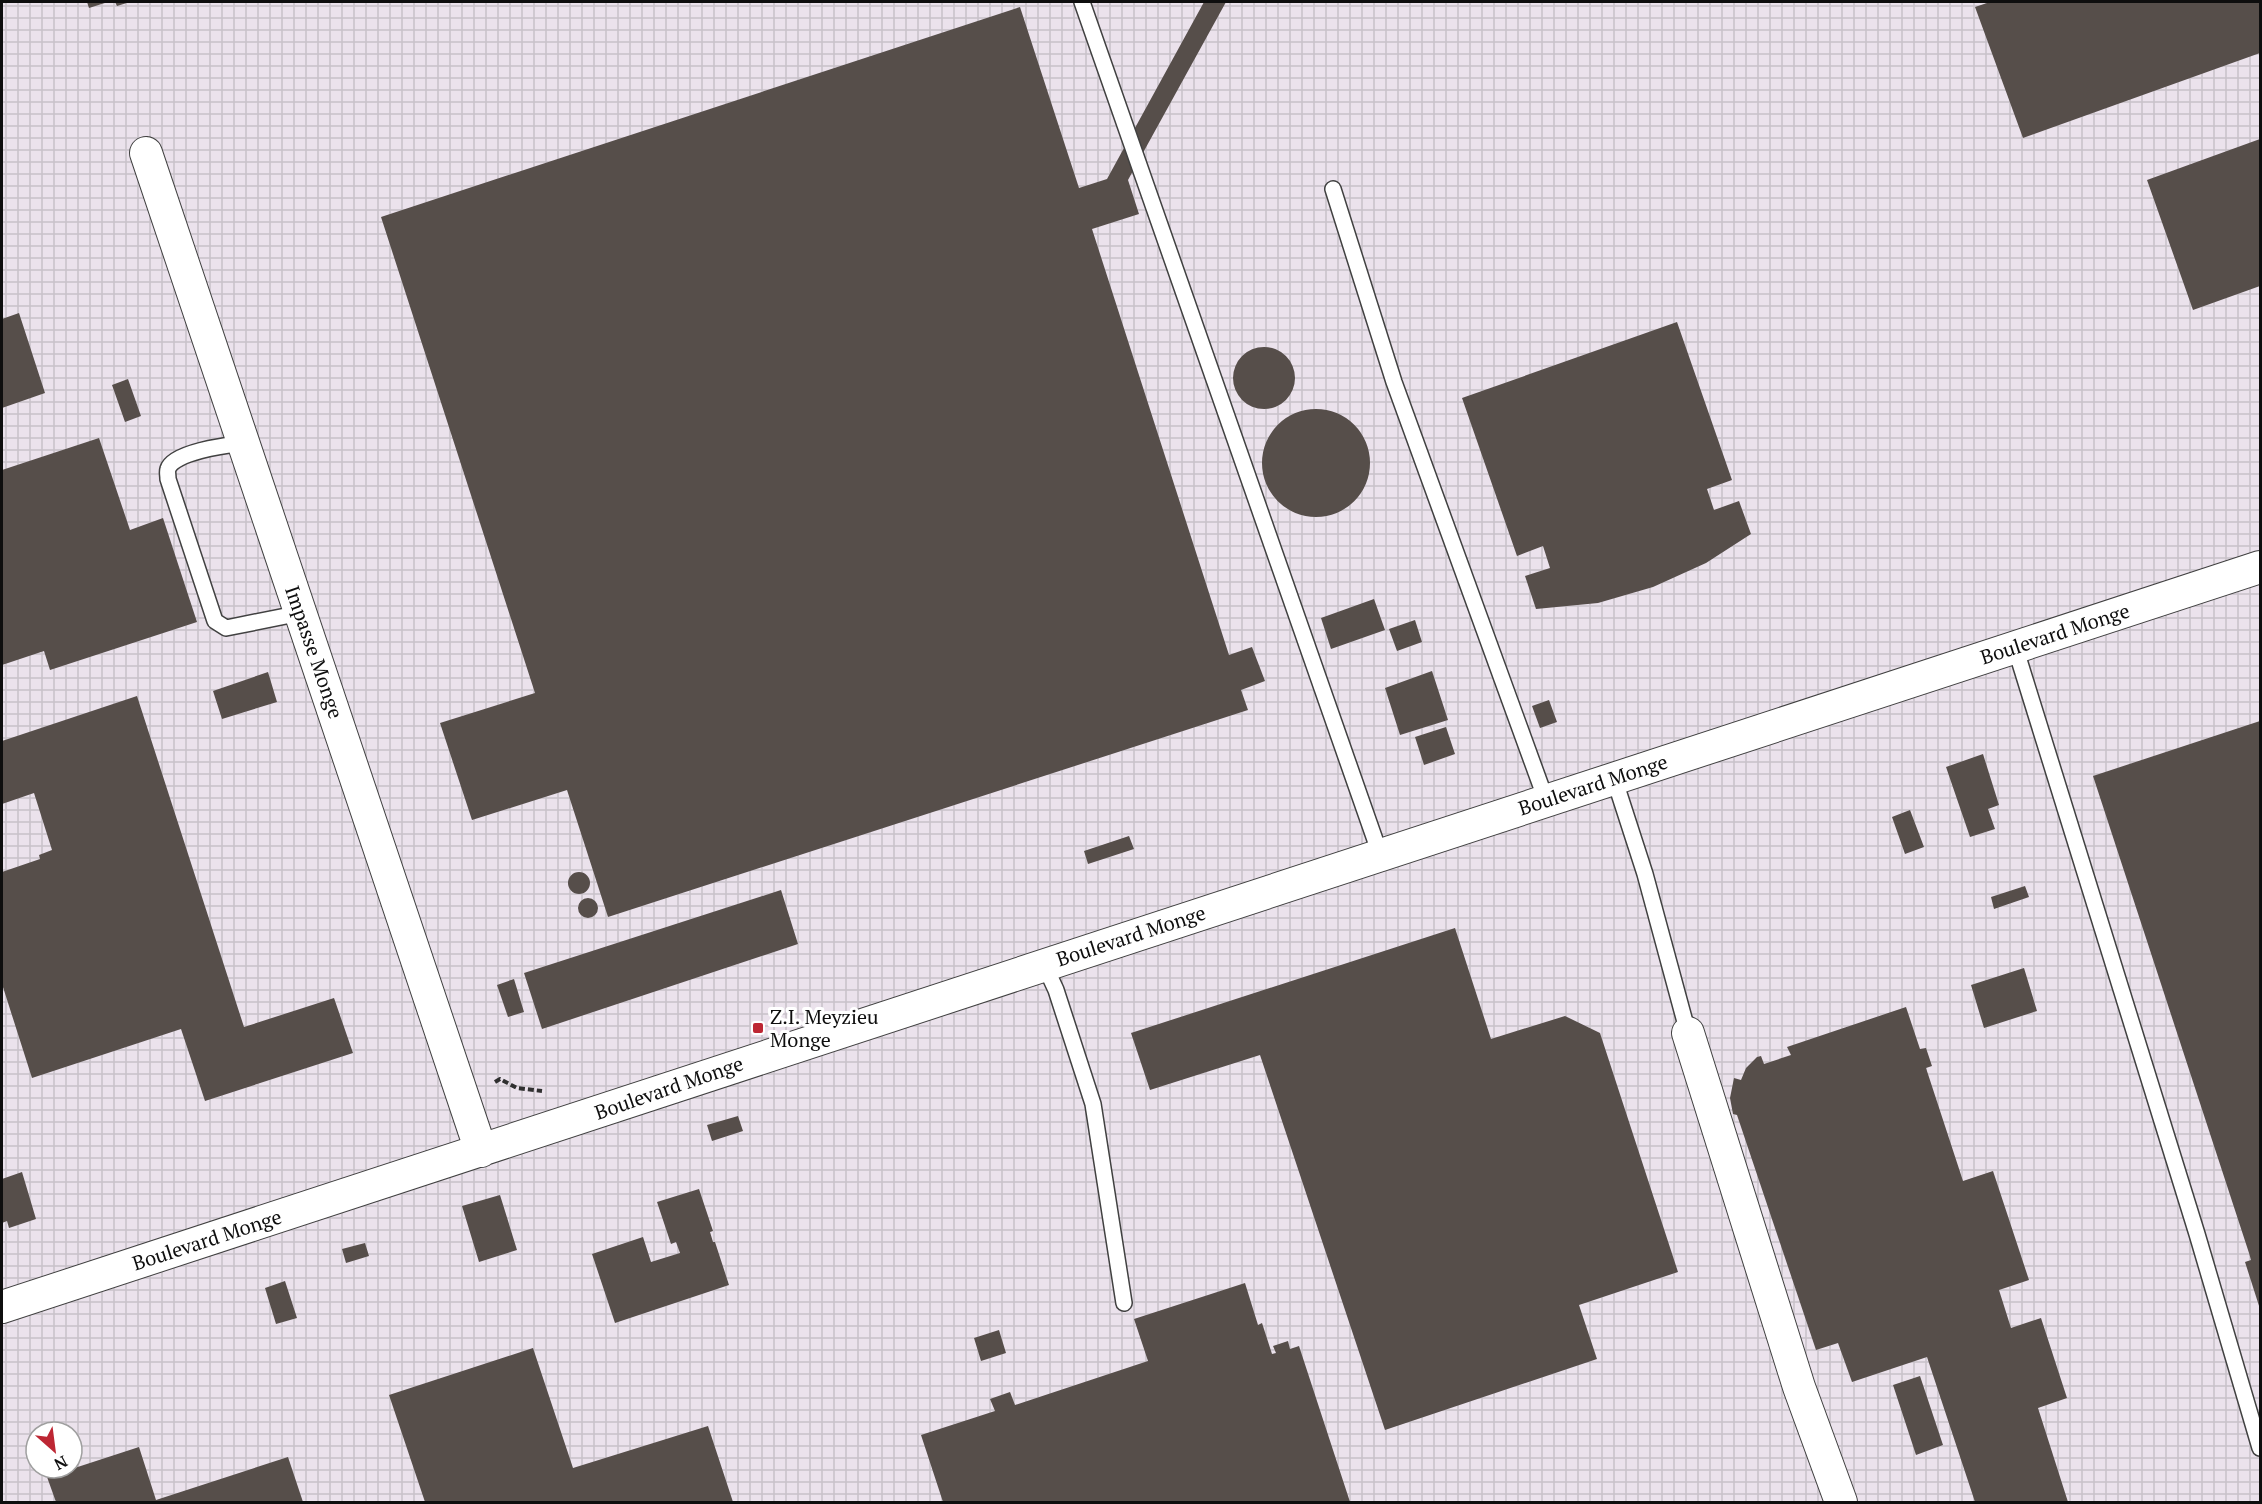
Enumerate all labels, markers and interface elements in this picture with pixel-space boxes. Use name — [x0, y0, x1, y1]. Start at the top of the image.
street label: Impasse Monge — [279, 582, 350, 722]
street label: Boulevard Monge — [1977, 597, 2133, 670]
street label: Boulevard Monge — [1515, 748, 1671, 821]
street label: Boulevard Monge — [1053, 899, 1209, 972]
place label: Z.I. Meyzieu Monge — [770, 1003, 878, 1053]
marker: Z.I. Meyzieu Monge — [751, 1021, 765, 1035]
street label: Boulevard Monge — [591, 1049, 747, 1126]
street label: Boulevard Monge — [129, 1203, 285, 1276]
north arrow — [24, 1420, 84, 1480]
text: N — [51, 1451, 72, 1476]

